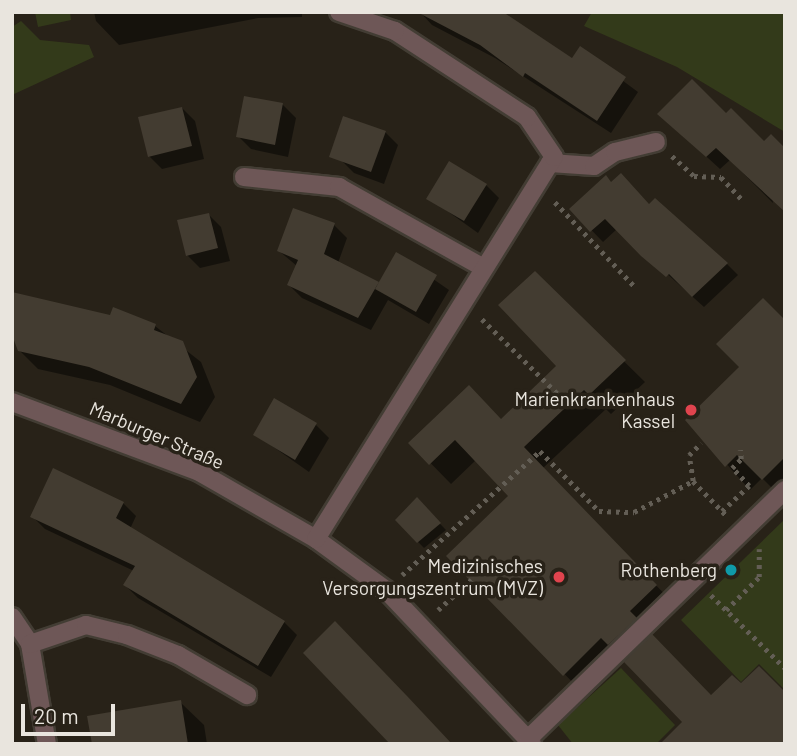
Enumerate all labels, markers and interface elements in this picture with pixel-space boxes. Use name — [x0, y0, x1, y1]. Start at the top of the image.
place label: Marienkrankenhaus Kassel — [514, 388, 675, 432]
street label: Marburger Straße — [86, 396, 228, 474]
marker: Marienkrankenhaus Kassel — [681, 400, 701, 420]
place label: Medizinisches Versorgungszentrum (MVZ) — [322, 555, 543, 599]
place label: Rothenberg — [621, 559, 717, 581]
marker: Rothenberg — [723, 562, 739, 578]
marker: Medizinisches Versorgungszentrum (MVZ) — [549, 567, 569, 587]
scale bar — [24, 690, 119, 734]
text: 20 m — [34, 703, 79, 728]

